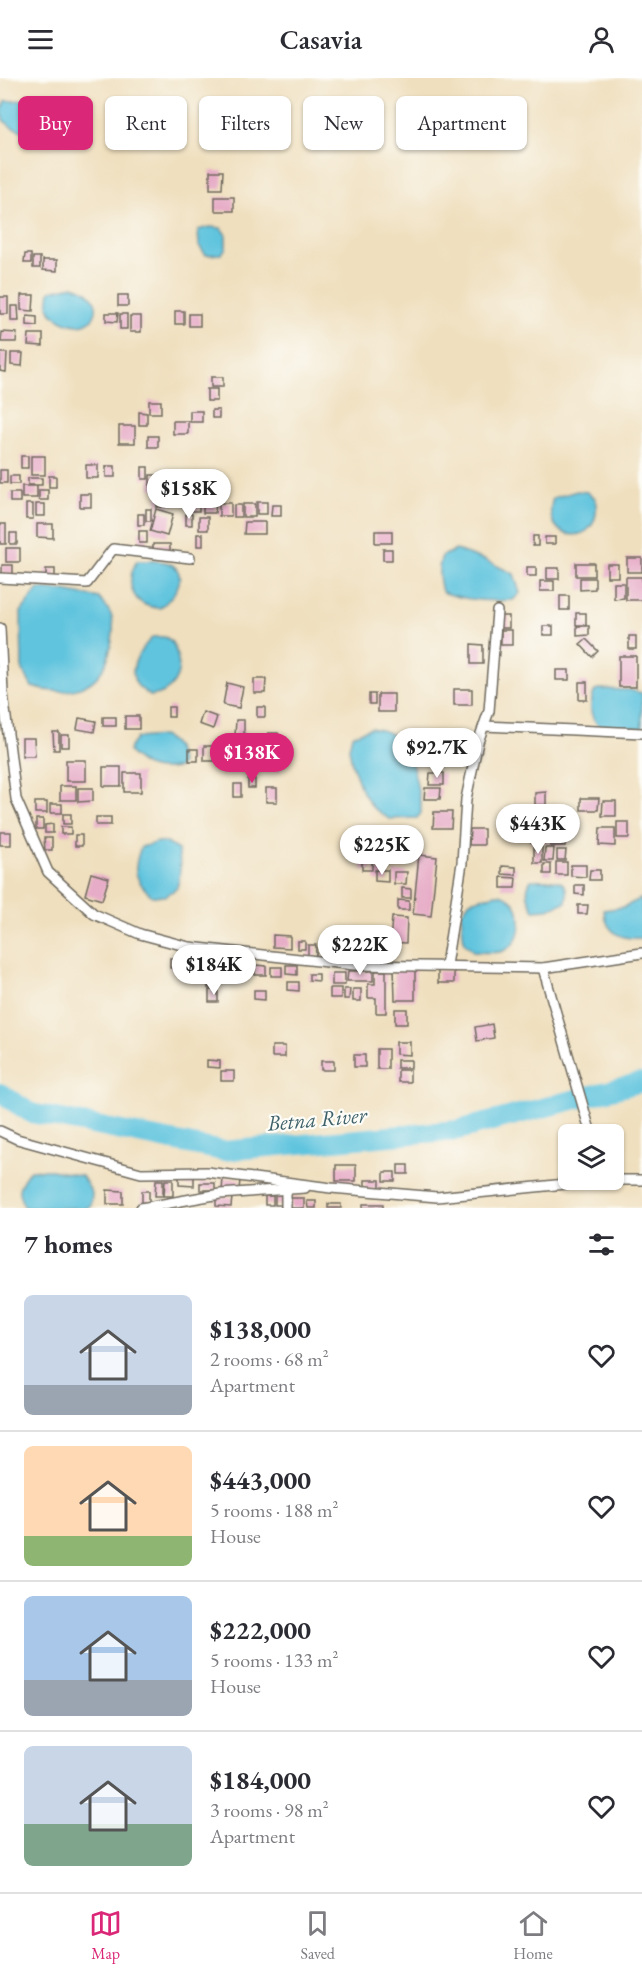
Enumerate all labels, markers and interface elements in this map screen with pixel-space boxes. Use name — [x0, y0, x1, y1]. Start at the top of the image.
text: Casavia — [280, 22, 362, 57]
icon: menu — [24, 23, 57, 56]
icon: person — [585, 23, 618, 56]
chip: Buy — [18, 96, 93, 150]
chip: Rent — [105, 96, 187, 150]
chip: Filters — [199, 96, 291, 150]
chip: New — [303, 96, 384, 150]
chip: Apartment — [396, 96, 527, 150]
pin: $158K — [147, 469, 231, 520]
text: $158K — [161, 475, 217, 501]
pin: $92.7K — [388, 728, 486, 779]
pin: $138K — [210, 733, 294, 784]
text: $92.7K — [406, 734, 468, 760]
text: $138K — [224, 739, 280, 765]
pin: $443K — [496, 804, 580, 855]
text: $443K — [510, 810, 566, 836]
pin: $225K — [340, 825, 424, 876]
text: $225K — [354, 831, 410, 857]
pin: $222K — [318, 925, 402, 976]
text: $222K — [332, 931, 388, 957]
pin: $184K — [172, 945, 256, 996]
text: $184K — [186, 951, 242, 977]
water label: Betna River — [265, 1100, 370, 1138]
map controls — [558, 1124, 624, 1190]
button: layers — [558, 1124, 624, 1190]
text: 7 homes — [24, 1227, 113, 1261]
icon: filters — [585, 1228, 618, 1261]
text: $138,000 — [210, 1312, 311, 1346]
icon: home — [72, 1319, 144, 1391]
icon: heart — [585, 1339, 618, 1372]
text: 2 rooms · 68 m² — [210, 1346, 329, 1372]
text: Apartment — [210, 1372, 295, 1398]
text: $443,000 — [210, 1463, 311, 1497]
icon: home — [72, 1470, 144, 1542]
icon: heart — [585, 1490, 618, 1523]
text: 5 rooms · 188 m² — [210, 1497, 338, 1523]
text: House — [210, 1523, 261, 1549]
text: $222,000 — [210, 1613, 311, 1647]
icon: home — [72, 1620, 144, 1692]
icon: heart — [585, 1640, 618, 1673]
text: 5 rooms · 133 m² — [210, 1647, 338, 1673]
text: House — [210, 1673, 261, 1699]
text: $184,000 — [210, 1763, 311, 1797]
icon: home — [72, 1770, 144, 1842]
icon: heart — [585, 1790, 618, 1823]
text: 3 rooms · 98 m² — [210, 1797, 329, 1823]
text: Apartment — [210, 1823, 295, 1849]
tab: Map — [89, 1907, 122, 1964]
tab: Saved — [301, 1907, 335, 1964]
tab: Home — [513, 1907, 553, 1964]

